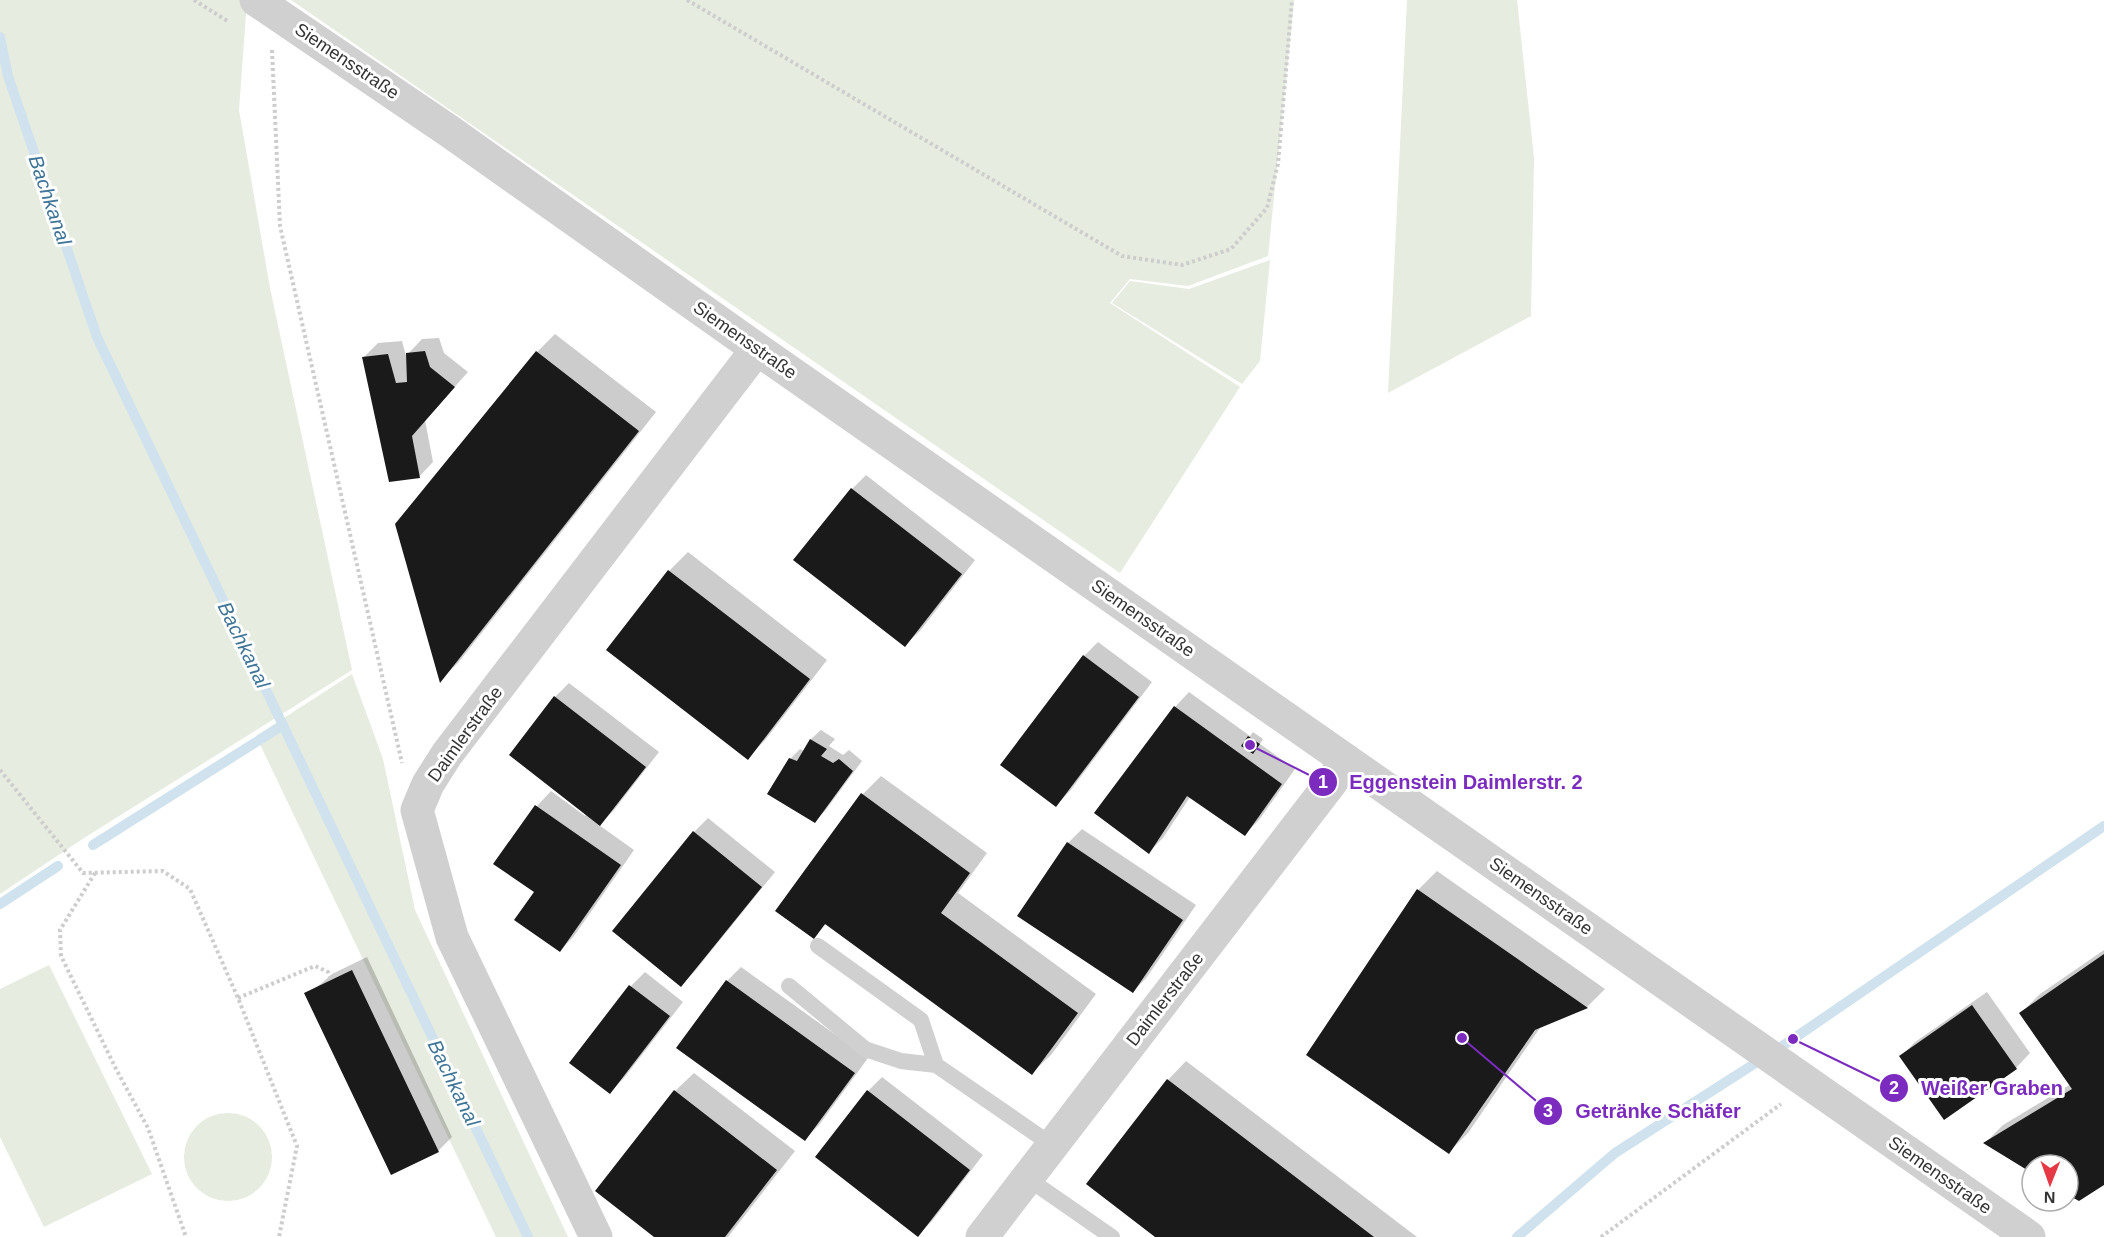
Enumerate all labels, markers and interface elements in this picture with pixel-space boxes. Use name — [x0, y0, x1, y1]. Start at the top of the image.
street label: Siemensstraße — [291, 19, 403, 103]
water label: Bachkanal — [24, 152, 76, 248]
street label: Siemensstraße — [690, 297, 800, 383]
street label: Siemensstraße — [1088, 575, 1198, 661]
water label: Bachkanal — [214, 598, 275, 692]
street label: Daimlerstraße — [424, 682, 506, 786]
callout: Eggenstein Daimlerstr. 2 — [1308, 763, 1595, 801]
text: Eggenstein Daimlerstr. 2 — [1349, 771, 1583, 793]
text: 1 — [1318, 772, 1328, 792]
street label: Siemensstraße — [1486, 853, 1596, 939]
street label: Daimlerstraße — [1122, 948, 1208, 1050]
water label: Bachkanal — [424, 1036, 485, 1130]
callout: Weißer Graben — [1879, 1069, 2075, 1107]
text: Weißer Graben — [1921, 1077, 2063, 1099]
text: 2 — [1889, 1078, 1899, 1098]
callout: Getränke Schäfer — [1533, 1092, 1753, 1130]
text: Getränke Schäfer — [1575, 1100, 1741, 1122]
text: 3 — [1543, 1101, 1553, 1121]
street label: Siemensstraße — [1885, 1132, 1995, 1218]
north arrow — [2020, 1153, 2080, 1213]
text: N — [2044, 1189, 2056, 1206]

